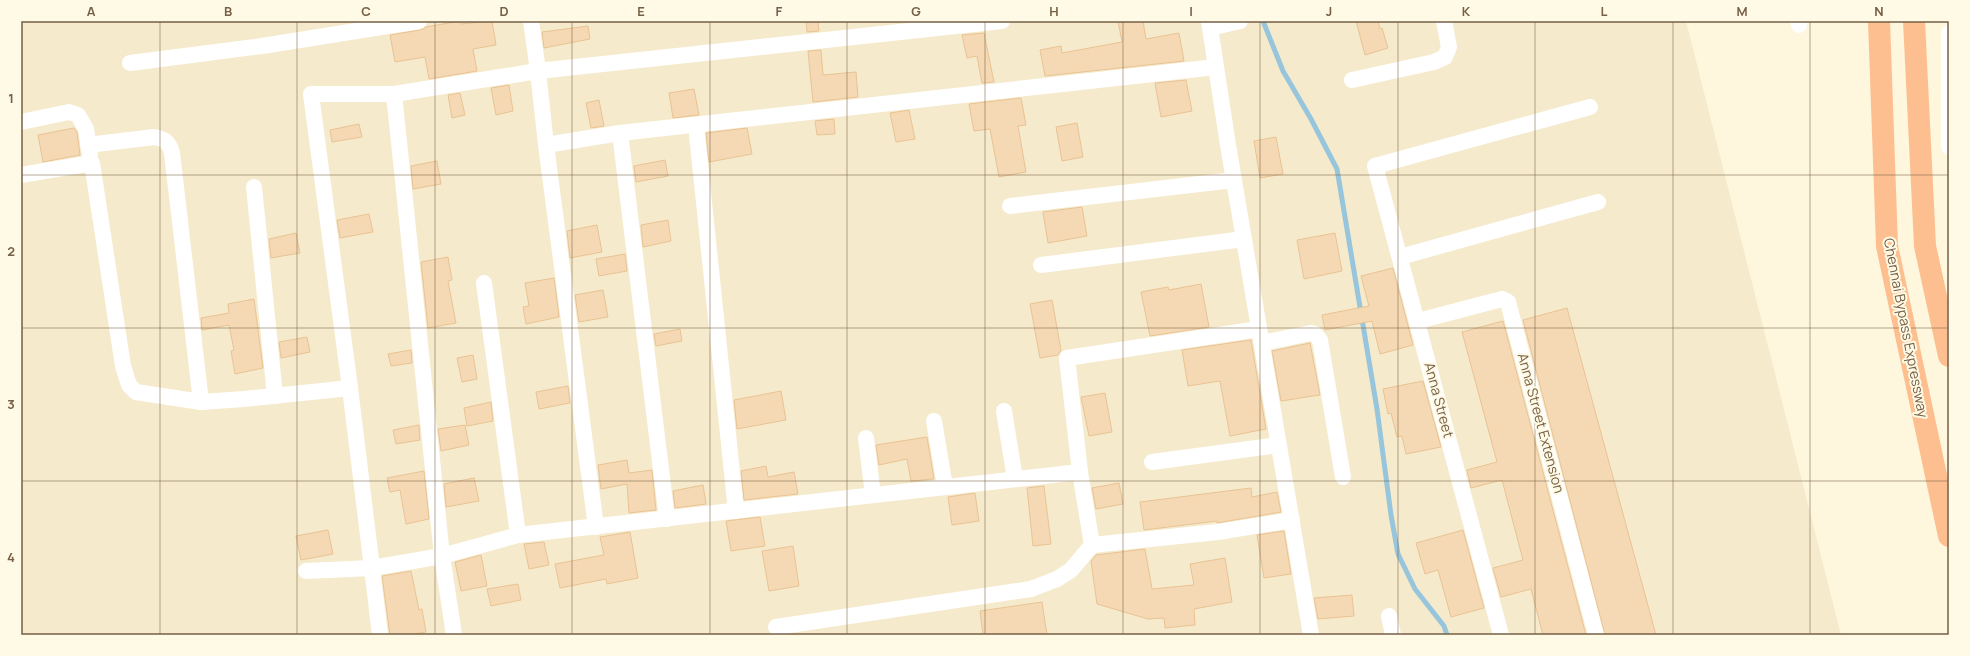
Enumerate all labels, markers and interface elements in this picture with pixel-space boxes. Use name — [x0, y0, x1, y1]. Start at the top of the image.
text: A — [87, 2, 96, 20]
text: B — [224, 2, 232, 20]
text: C — [361, 2, 371, 20]
text: D — [499, 2, 509, 20]
text: E — [637, 2, 645, 20]
text: F — [776, 2, 783, 20]
text: G — [911, 2, 921, 20]
text: H — [1049, 2, 1059, 20]
text: I — [1189, 2, 1193, 20]
text: J — [1326, 2, 1332, 20]
text: K — [1462, 2, 1471, 20]
text: L — [1601, 2, 1608, 20]
text: M — [1736, 2, 1748, 20]
text: N — [1874, 2, 1884, 20]
text: 1 — [8, 89, 14, 107]
street label: Chennai Bypass Expressway — [1880, 236, 1933, 420]
text: 2 — [7, 242, 15, 260]
street label: Anna Street Extension — [1514, 351, 1569, 495]
street label: Anna Street — [1420, 360, 1459, 440]
text: 3 — [7, 395, 15, 413]
text: 4 — [7, 548, 15, 566]

